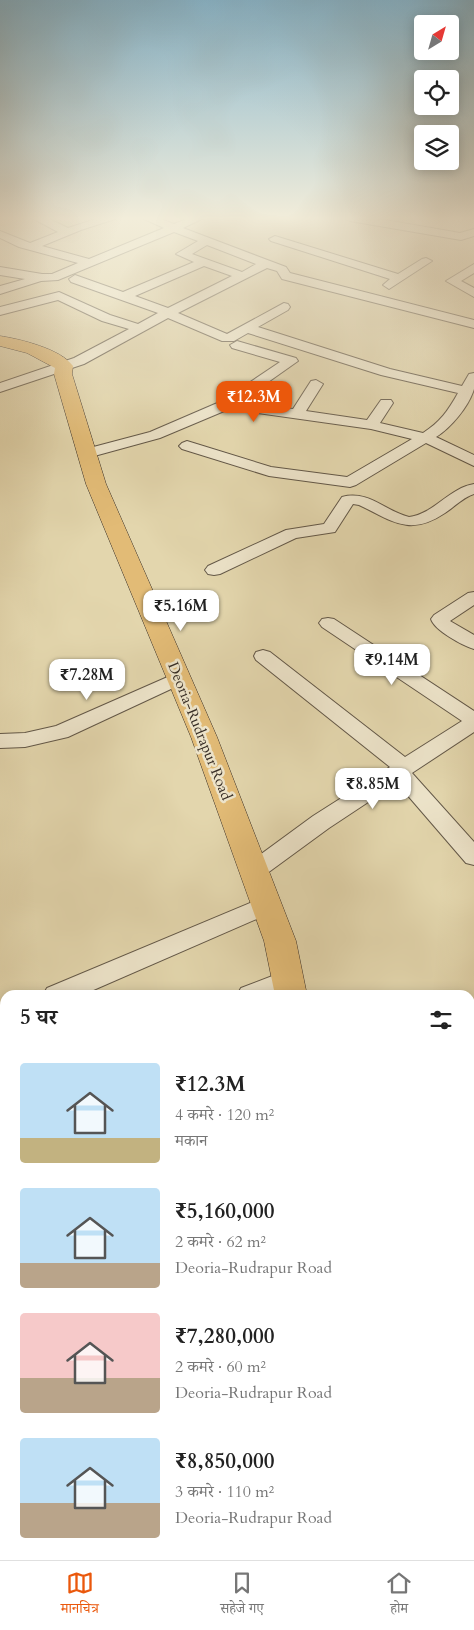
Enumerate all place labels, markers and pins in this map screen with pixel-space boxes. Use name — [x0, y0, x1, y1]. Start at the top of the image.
pin: ₹12.3M — [213, 380, 295, 423]
pin: ₹5.16M — [140, 590, 222, 632]
pin: ₹9.14M — [351, 644, 433, 686]
pin: ₹7.28M — [46, 658, 128, 701]
pin: ₹8.85M — [332, 768, 414, 810]

